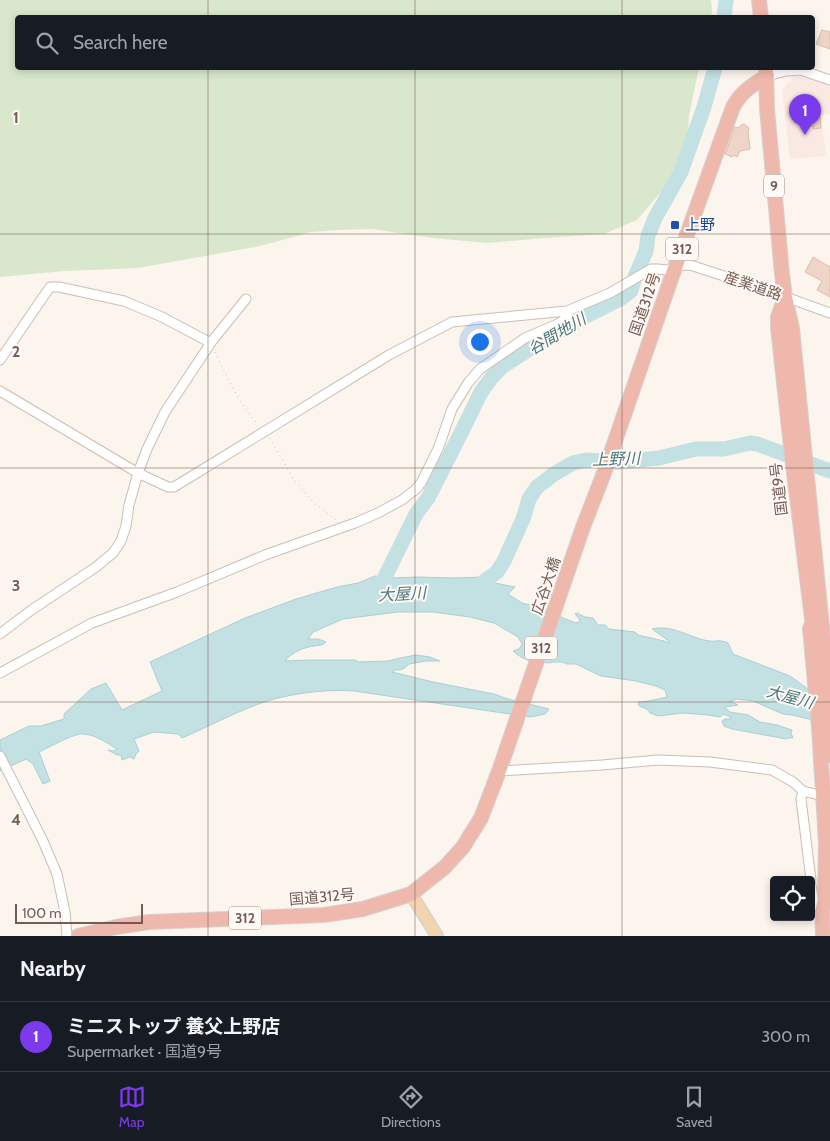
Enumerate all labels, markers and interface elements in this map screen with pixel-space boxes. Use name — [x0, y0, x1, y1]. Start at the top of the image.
search box — [15, 15, 815, 70]
icon: search — [33, 29, 61, 57]
text: Search here — [73, 31, 167, 54]
pin: 1 — [789, 94, 821, 135]
text: 1 — [13, 108, 19, 127]
road number: 9 — [764, 175, 784, 198]
place label: 上野 — [685, 216, 715, 234]
marker: 上野 — [669, 219, 681, 231]
road number: 312 — [666, 238, 698, 260]
street label: 産業道路 — [722, 268, 784, 304]
street label: 国道312号 — [626, 270, 664, 338]
water label: 谷間地川 — [525, 308, 591, 359]
your location — [467, 329, 493, 355]
text: 2 — [12, 342, 20, 361]
water label: 上野川 — [592, 449, 642, 469]
street label: 国道9号 — [767, 461, 791, 517]
street label: 広谷大橋 — [528, 555, 564, 617]
text: 3 — [12, 576, 20, 595]
water label: 大屋川 — [378, 583, 428, 605]
road number: 312 — [525, 636, 557, 660]
water label: 大屋川 — [764, 682, 818, 713]
text: 4 — [11, 810, 21, 829]
map controls — [770, 876, 815, 921]
button: locate — [770, 876, 815, 921]
street label: 国道312号 — [288, 885, 356, 909]
scale bar — [15, 901, 142, 924]
text: 100 m — [22, 904, 62, 922]
road number: 312 — [229, 906, 261, 930]
text: Nearby — [20, 956, 86, 981]
text: ミニストップ 養父上野店 — [67, 1015, 280, 1038]
text: 1 — [33, 1027, 39, 1046]
text: 300 m — [761, 1027, 810, 1046]
text: Supermarket · 国道9号 — [67, 1042, 222, 1061]
tab: Map — [118, 1083, 146, 1131]
tab: Directions — [381, 1083, 441, 1131]
tab: Saved — [676, 1083, 712, 1131]

